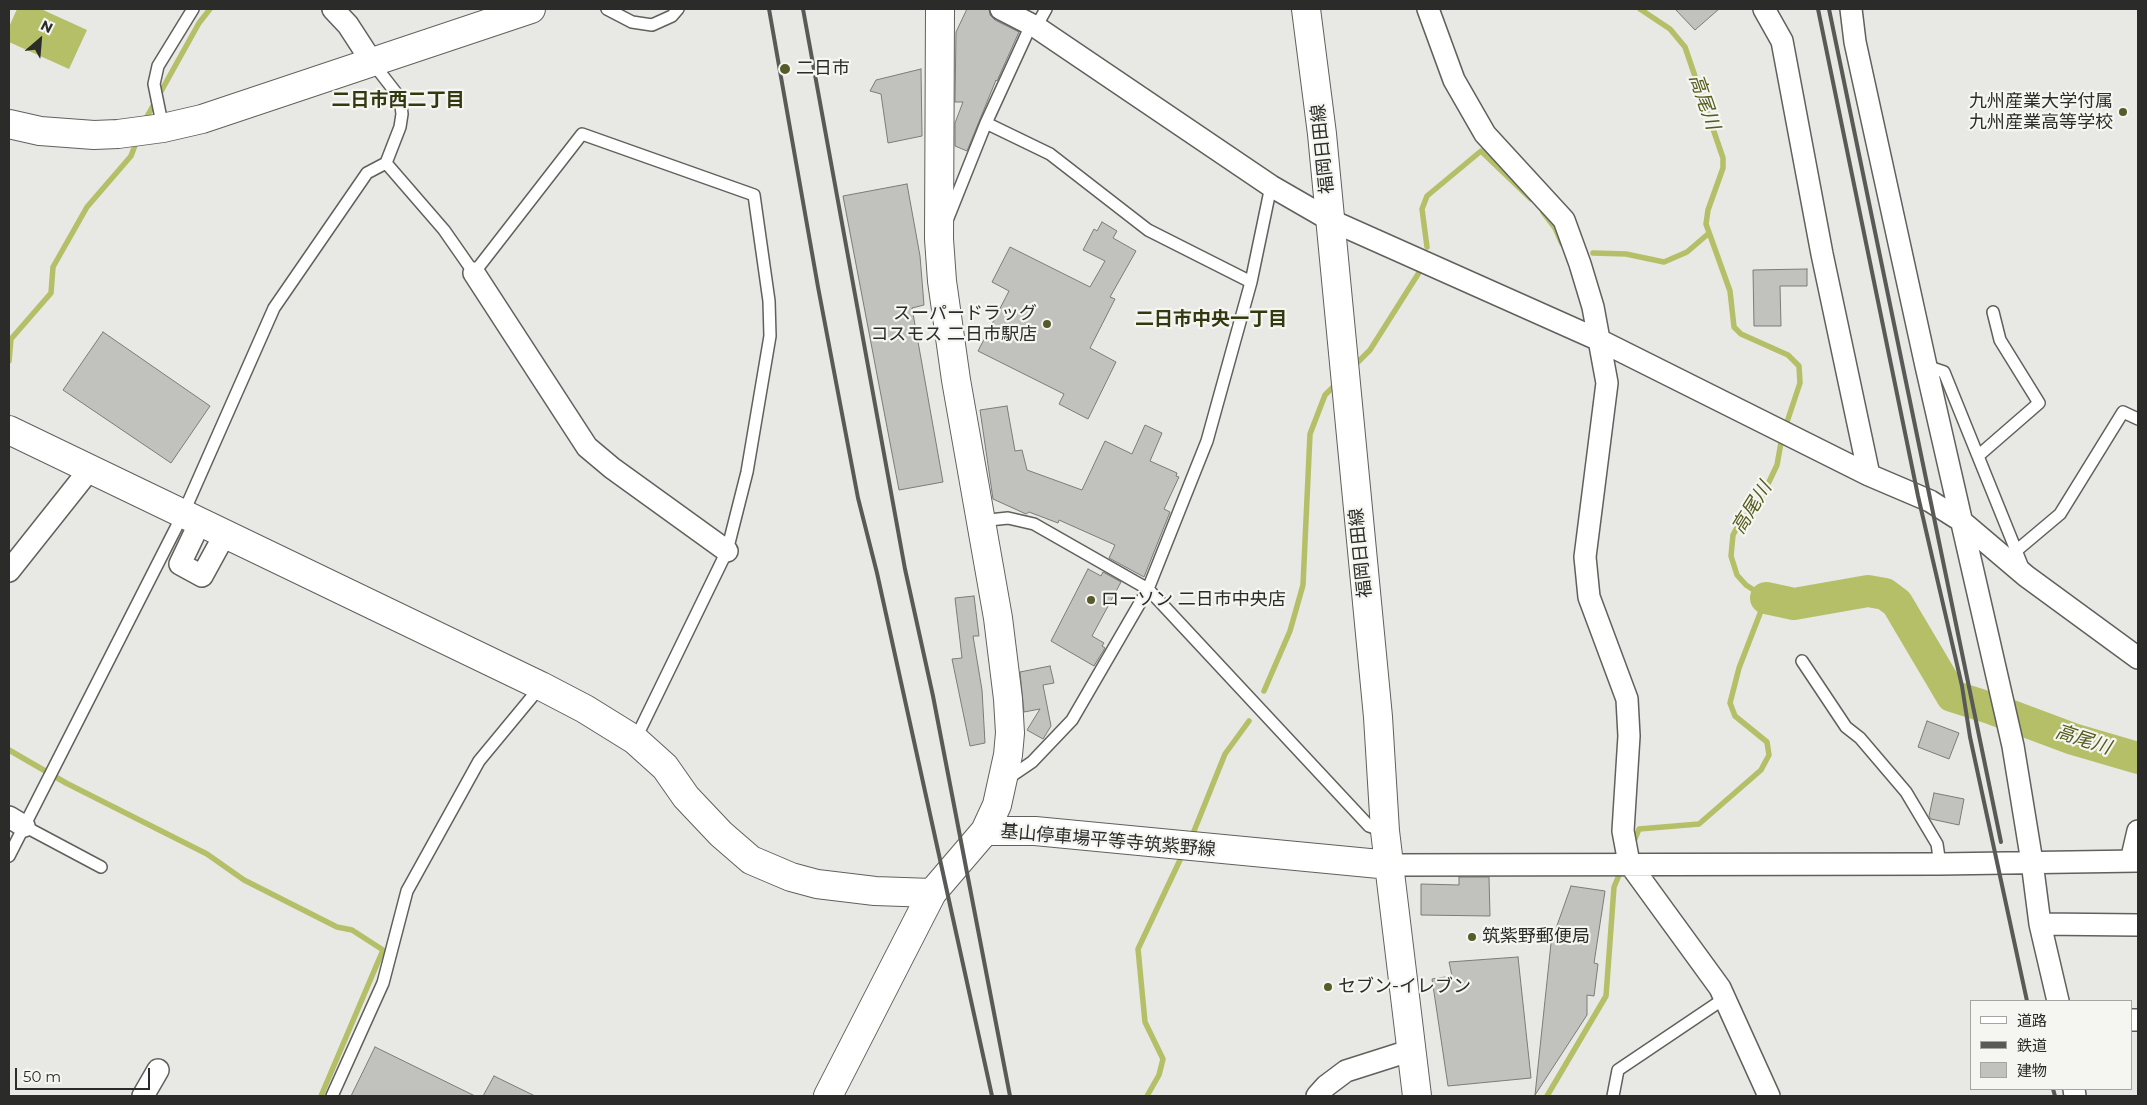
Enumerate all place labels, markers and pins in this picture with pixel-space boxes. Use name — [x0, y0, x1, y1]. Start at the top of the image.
place label: 二日市 — [796, 58, 850, 80]
marker: 二日市 — [778, 62, 792, 76]
place label: 九州産業大学付属 九州産業高等学校 — [1969, 91, 2113, 134]
marker: 九州産業大学付属 九州産業高等学校 — [2117, 106, 2129, 118]
place label: スーパードラッグ コスモス 二日市駅店 — [870, 303, 1037, 346]
marker: スーパードラッグ コスモス 二日市駅店 — [1041, 318, 1053, 330]
place label: ローソン 二日市中央店 — [1101, 589, 1286, 611]
marker: ローソン 二日市中央店 — [1085, 594, 1097, 606]
place label: 筑紫野郵便局 — [1482, 926, 1590, 948]
marker: 筑紫野郵便局 — [1466, 931, 1478, 943]
place label: セブン-イレブン — [1338, 976, 1471, 998]
marker: セブン-イレブン — [1322, 981, 1334, 993]

